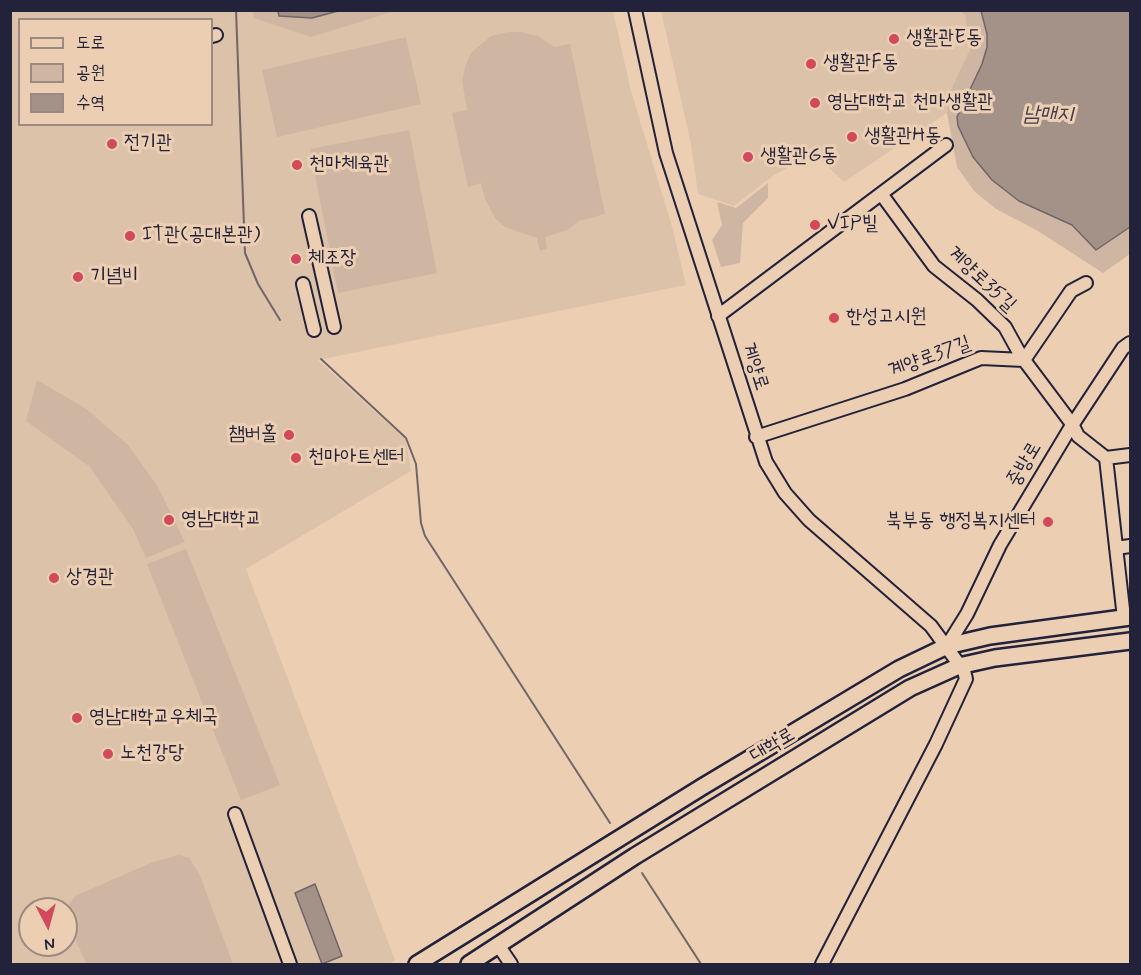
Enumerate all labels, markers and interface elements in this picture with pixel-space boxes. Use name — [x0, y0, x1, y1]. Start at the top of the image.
legend — [18, 18, 213, 126]
place label: 생활관E동 — [906, 27, 982, 51]
text: 도로 — [76, 31, 105, 55]
marker: 생활관E동 — [887, 32, 901, 46]
place label: 생활관F동 — [823, 52, 898, 76]
marker: 생활관F동 — [804, 57, 818, 71]
text: 공원 — [76, 61, 105, 85]
text: 수역 — [76, 91, 105, 115]
place label: 영남대학교 천마생활관 — [827, 91, 993, 115]
marker: 영남대학교 천마생활관 — [808, 96, 822, 110]
water label: 남매지 — [1023, 103, 1073, 129]
place label: 생활관H동 — [864, 125, 941, 149]
marker: 생활관H동 — [845, 130, 859, 144]
place label: 전기관 — [124, 132, 172, 156]
marker: 전기관 — [105, 137, 119, 151]
place label: 생활관G동 — [760, 145, 838, 169]
marker: 생활관G동 — [741, 150, 755, 164]
place label: 천마체육관 — [309, 153, 389, 177]
marker: 천마체육관 — [290, 158, 304, 172]
place label: VIP빌 — [827, 213, 878, 237]
marker: VIP빌 — [808, 218, 822, 232]
place label: IT관(공대본관) — [142, 224, 260, 248]
marker: IT관(공대본관) — [123, 229, 137, 243]
street label: 계양로35길 — [942, 242, 1020, 318]
place label: 체조장 — [308, 247, 356, 271]
marker: 체조장 — [289, 252, 303, 266]
place label: 기념비 — [90, 265, 138, 289]
marker: 기념비 — [71, 270, 85, 284]
place label: 한성고시원 — [846, 306, 926, 330]
marker: 한성고시원 — [827, 311, 841, 325]
street label: 계양로37길 — [886, 332, 974, 384]
street label: 계양로 — [735, 340, 773, 394]
place label: 챔버홀 — [229, 423, 277, 447]
marker: 챔버홀 — [282, 428, 296, 442]
street label: 중방로 — [1002, 438, 1048, 492]
place label: 천마아트센터 — [308, 446, 405, 470]
marker: 천마아트센터 — [289, 451, 303, 465]
place label: 영남대학교 — [181, 508, 261, 532]
place label: 북부동 행정복지센터 — [886, 510, 1036, 534]
marker: 영남대학교 — [162, 513, 176, 527]
marker: 북부동 행정복지센터 — [1041, 515, 1055, 529]
place label: 상경관 — [66, 566, 114, 590]
marker: 상경관 — [47, 571, 61, 585]
place label: 영남대학교우체국 — [89, 706, 218, 730]
marker: 영남대학교우체국 — [70, 711, 84, 725]
street label: 대학로 — [746, 723, 800, 769]
place label: 노천강당 — [120, 742, 184, 766]
marker: 노천강당 — [101, 747, 115, 761]
north arrow — [18, 897, 78, 957]
text: N — [43, 932, 56, 954]

